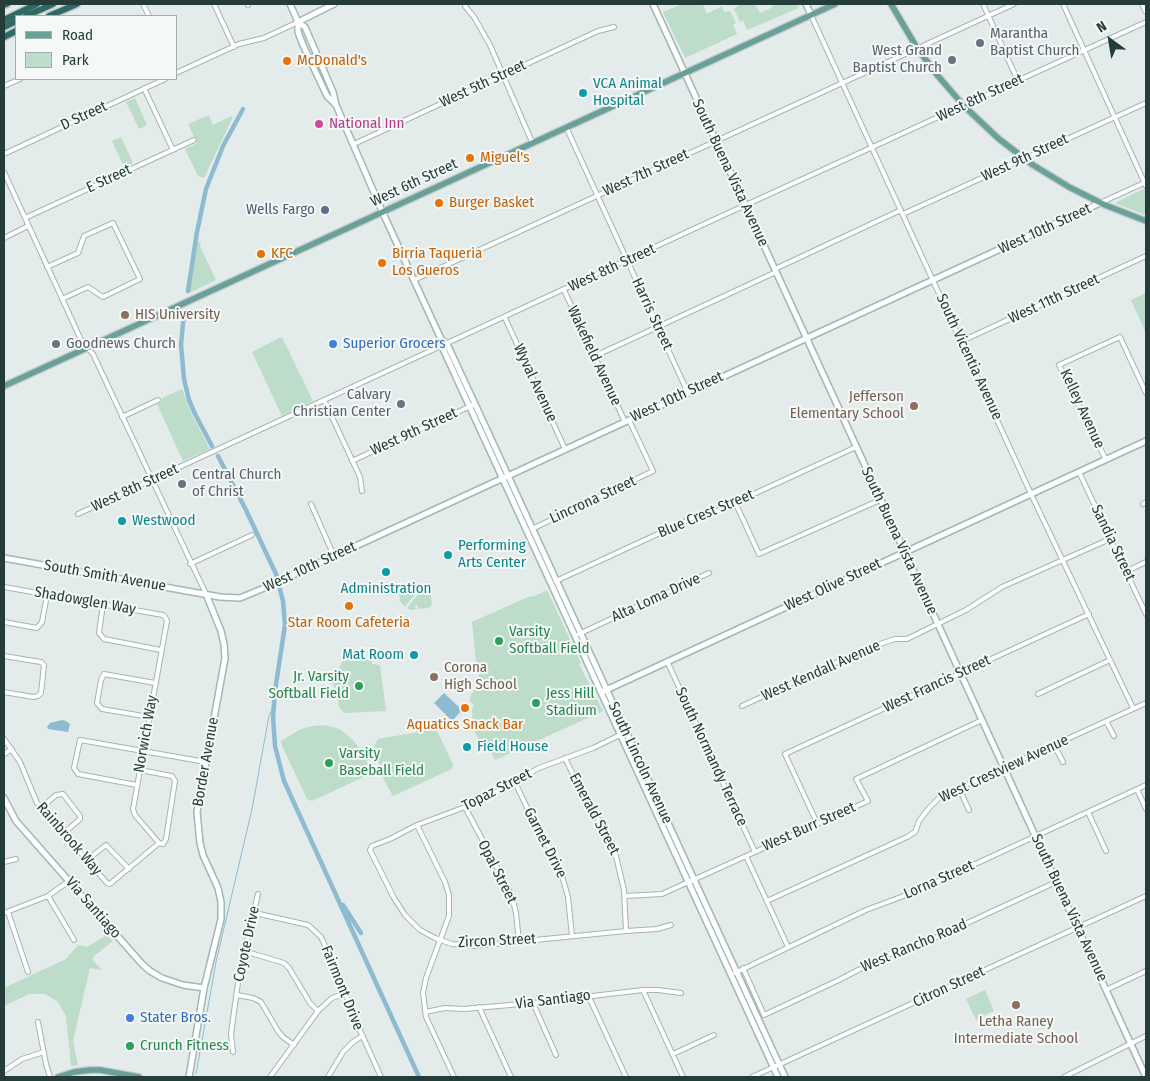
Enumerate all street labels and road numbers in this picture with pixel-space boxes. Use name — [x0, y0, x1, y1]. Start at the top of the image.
street label: West 5th Street — [437, 56, 529, 112]
street label: West 8th Street — [934, 70, 1026, 126]
street label: D Street — [58, 97, 110, 135]
street label: South Buena Vista Avenue — [688, 97, 772, 249]
street label: West 9th Street — [979, 130, 1071, 186]
street label: West 7th Street — [600, 145, 692, 201]
street label: West 6th Street — [368, 155, 460, 211]
street label: E Street — [84, 161, 134, 197]
street label: West 10th Street — [996, 200, 1094, 258]
street label: West 8th Street — [566, 240, 658, 296]
street label: West 11th Street — [1006, 270, 1102, 328]
street label: Harris Street — [627, 275, 677, 353]
street label: South Vicentia Avenue — [932, 291, 1006, 423]
street label: Wakefield Avenue — [563, 303, 625, 409]
street label: Wyval Avenue — [509, 341, 561, 425]
street label: Kelley Avenue — [1056, 366, 1108, 452]
street label: West 10th Street — [628, 368, 726, 426]
street label: West 9th Street — [368, 404, 460, 460]
street label: West 8th Street — [89, 460, 181, 516]
street label: South Buena Vista Avenue — [857, 465, 941, 617]
street label: Lincrona Street — [547, 472, 639, 528]
street label: Blue Crest Street — [655, 486, 757, 542]
street label: Sandia Street — [1087, 502, 1139, 584]
street label: West 10th Street — [261, 538, 359, 596]
street label: West Olive Street — [782, 555, 884, 615]
street label: South Smith Avenue — [43, 556, 167, 596]
street label: Alta Loma Drive — [609, 570, 703, 626]
street label: Shadowglen Way — [33, 583, 137, 619]
street label: West Kendall Avenue — [759, 637, 883, 705]
street label: West Francis Street — [880, 651, 994, 717]
street label: South Normandy Terrace — [671, 685, 751, 829]
street label: Norwich Way — [130, 694, 162, 774]
street label: South Lincoln Avenue — [604, 699, 676, 827]
street label: Border Avenue — [189, 716, 223, 808]
street label: West Crestview Avenue — [937, 731, 1071, 807]
street label: Topaz Street — [459, 765, 535, 815]
street label: Emerald Street — [565, 770, 623, 858]
street label: West Burr Street — [760, 798, 858, 856]
street label: Rainbrook Way — [32, 799, 106, 879]
street label: Garnet Drive — [520, 805, 570, 881]
street label: South Buena Vista Avenue — [1027, 832, 1111, 984]
street label: Opal Street — [473, 837, 521, 907]
street label: Lorna Street — [901, 857, 977, 903]
street label: Via Santiago — [61, 874, 125, 942]
street label: Coyote Drive — [230, 904, 264, 984]
street label: West Rancho Road — [858, 916, 970, 976]
street label: Zircon Street — [458, 930, 536, 952]
street label: Fairmont Drive — [317, 943, 367, 1033]
street label: Citron Street — [910, 963, 988, 1011]
street label: Via Santiago — [514, 986, 592, 1014]

